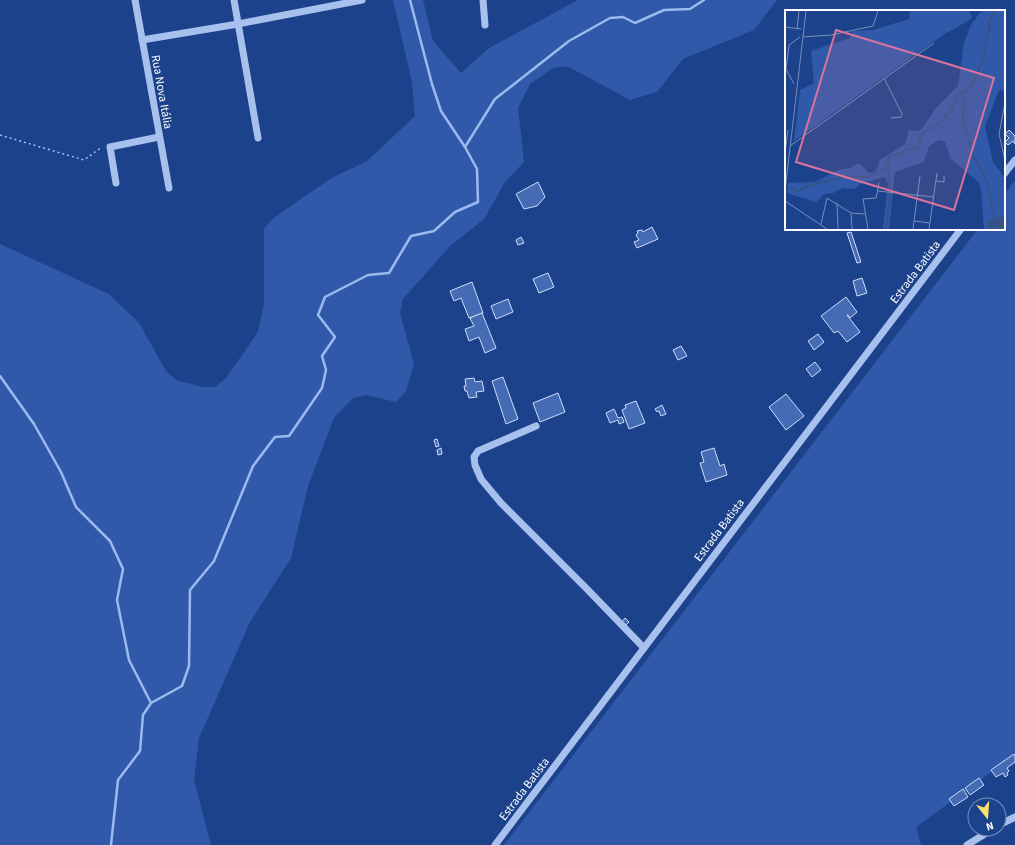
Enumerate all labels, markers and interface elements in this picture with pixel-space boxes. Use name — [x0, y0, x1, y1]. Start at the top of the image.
inset map — [785, 10, 1005, 230]
street label: Rua Nova Itália — [147, 54, 176, 130]
street label: Estrada Batista — [886, 237, 945, 307]
street label: Estrada Batista — [690, 495, 749, 565]
street label: Estrada Batista — [495, 754, 554, 824]
north arrow — [967, 797, 1007, 837]
text: N — [984, 818, 995, 834]

